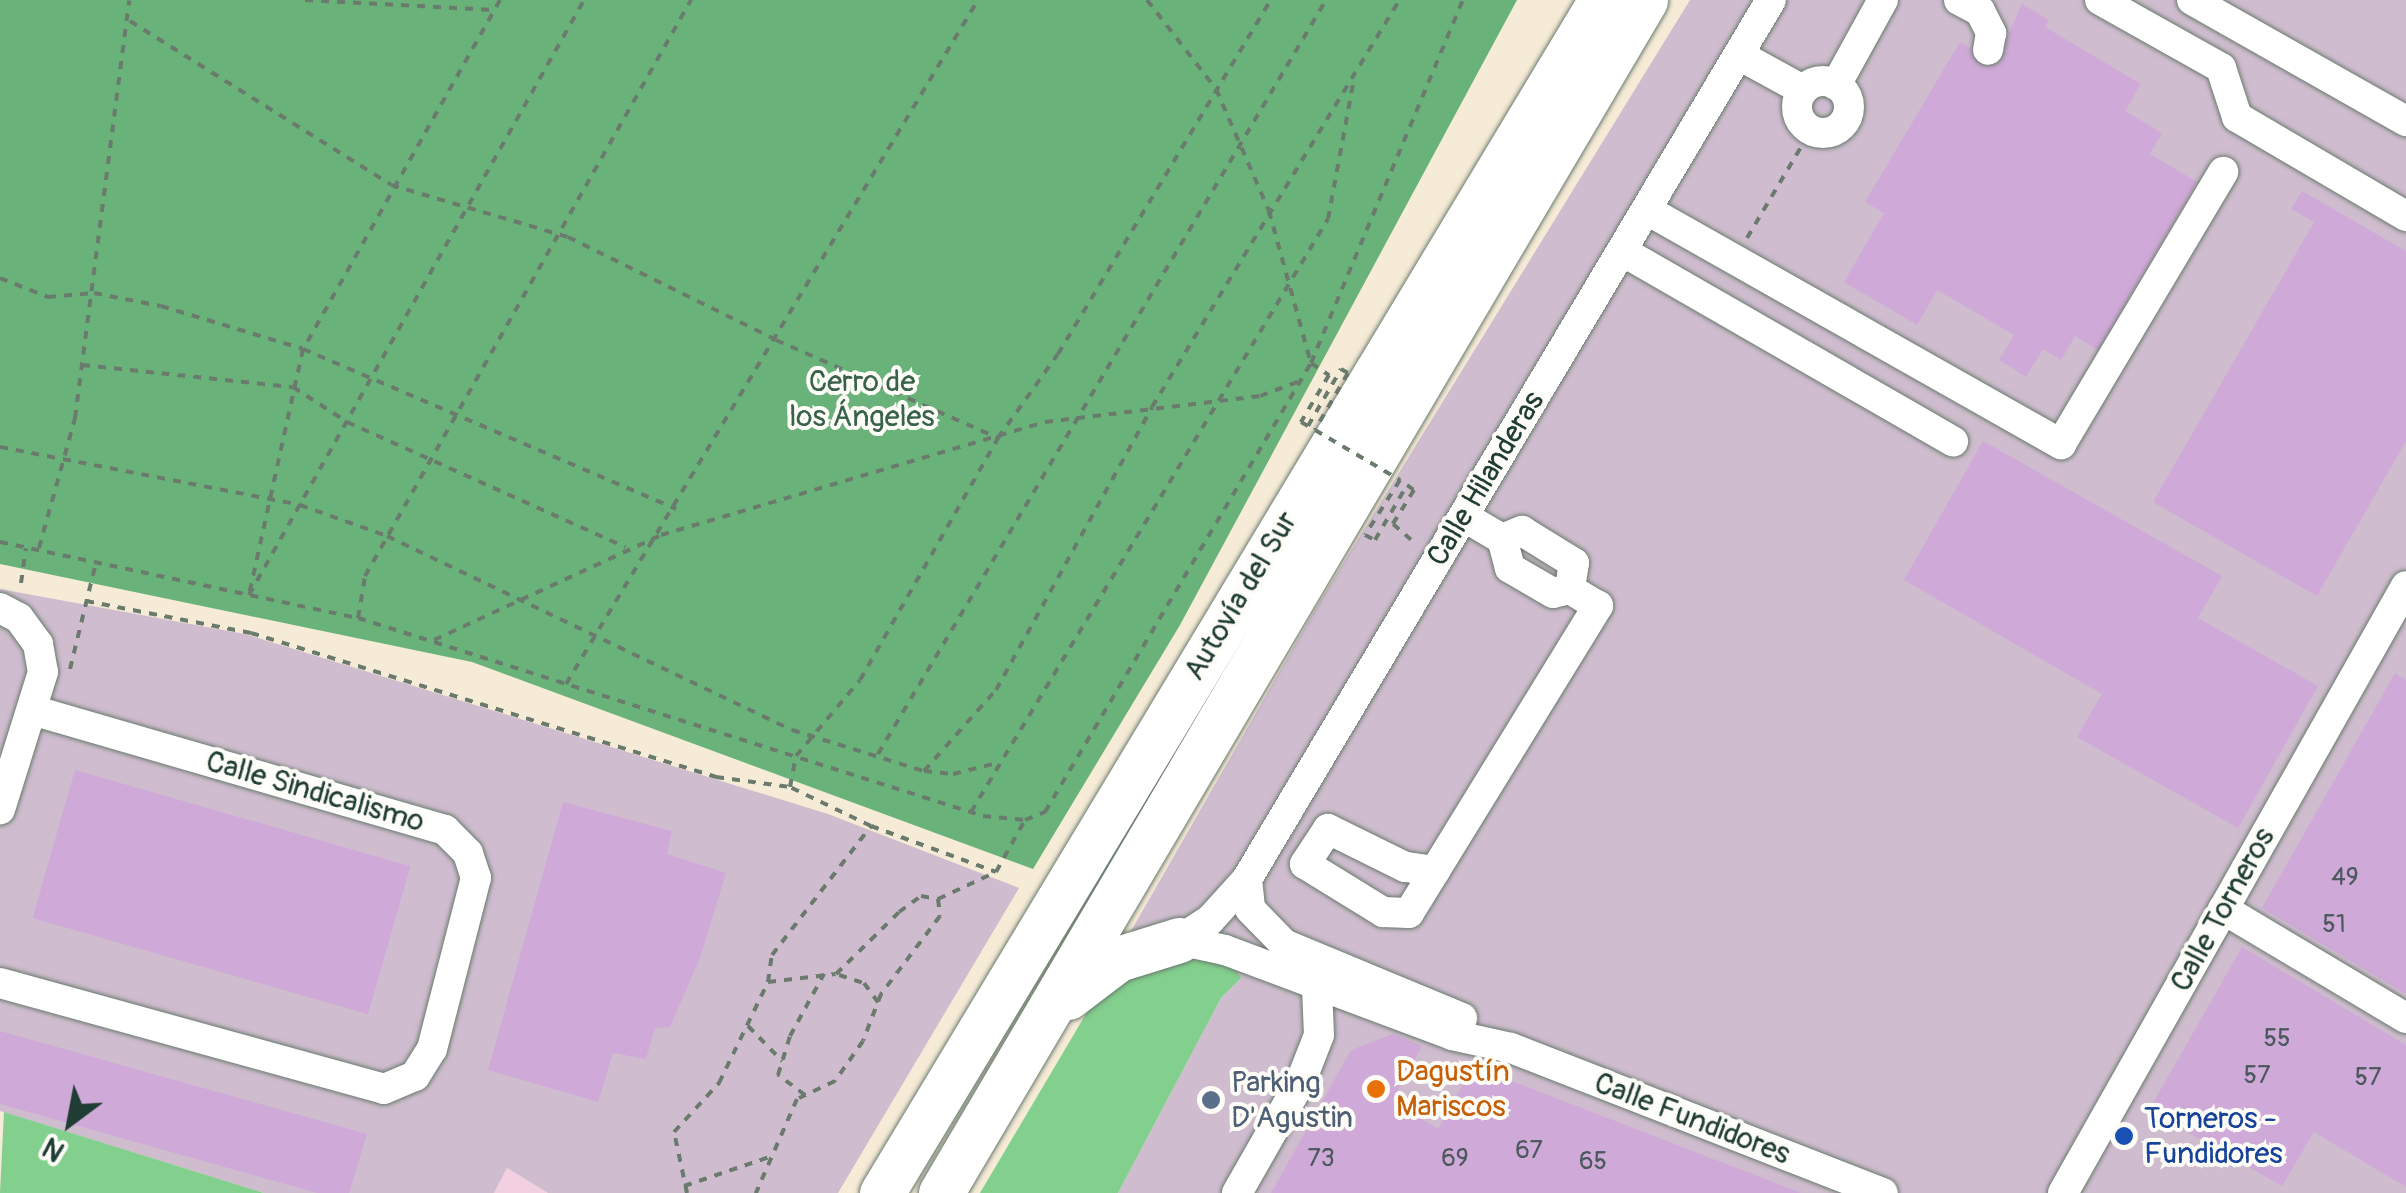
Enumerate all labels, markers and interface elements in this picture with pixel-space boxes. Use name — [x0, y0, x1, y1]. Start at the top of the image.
park label: Cerro de los Ángeles — [789, 364, 935, 434]
street label: Calle Hilanderas — [1420, 385, 1552, 573]
street label: Autovía del Sur — [1176, 505, 1306, 687]
street label: Calle Sindicalismo — [202, 744, 428, 840]
street label: Calle Torneros — [2163, 822, 2283, 998]
house number: 49 — [2331, 863, 2359, 893]
house number: 51 — [2322, 910, 2346, 940]
house number: 55 — [2263, 1024, 2291, 1054]
place label: Dagustín Mariscos — [1396, 1054, 1510, 1124]
house number: 57 — [2244, 1061, 2270, 1091]
house number: 57 — [2355, 1063, 2381, 1093]
place label: Parking D'Agustin — [1231, 1065, 1353, 1136]
street label: Calle Fundidores — [1589, 1065, 1795, 1173]
north arrow — [20, 1073, 120, 1173]
marker: Dagustín Mariscos — [1365, 1078, 1387, 1100]
marker: Parking D'Agustin — [1200, 1089, 1222, 1111]
place label: Torneros - Fundidores — [2144, 1101, 2283, 1172]
marker: Torneros - Fundidores — [2113, 1125, 2135, 1147]
text: N — [37, 1129, 71, 1169]
house number: 67 — [1515, 1136, 1543, 1166]
house number: 73 — [1307, 1144, 1335, 1174]
house number: 69 — [1441, 1144, 1469, 1174]
house number: 65 — [1579, 1147, 1607, 1177]

